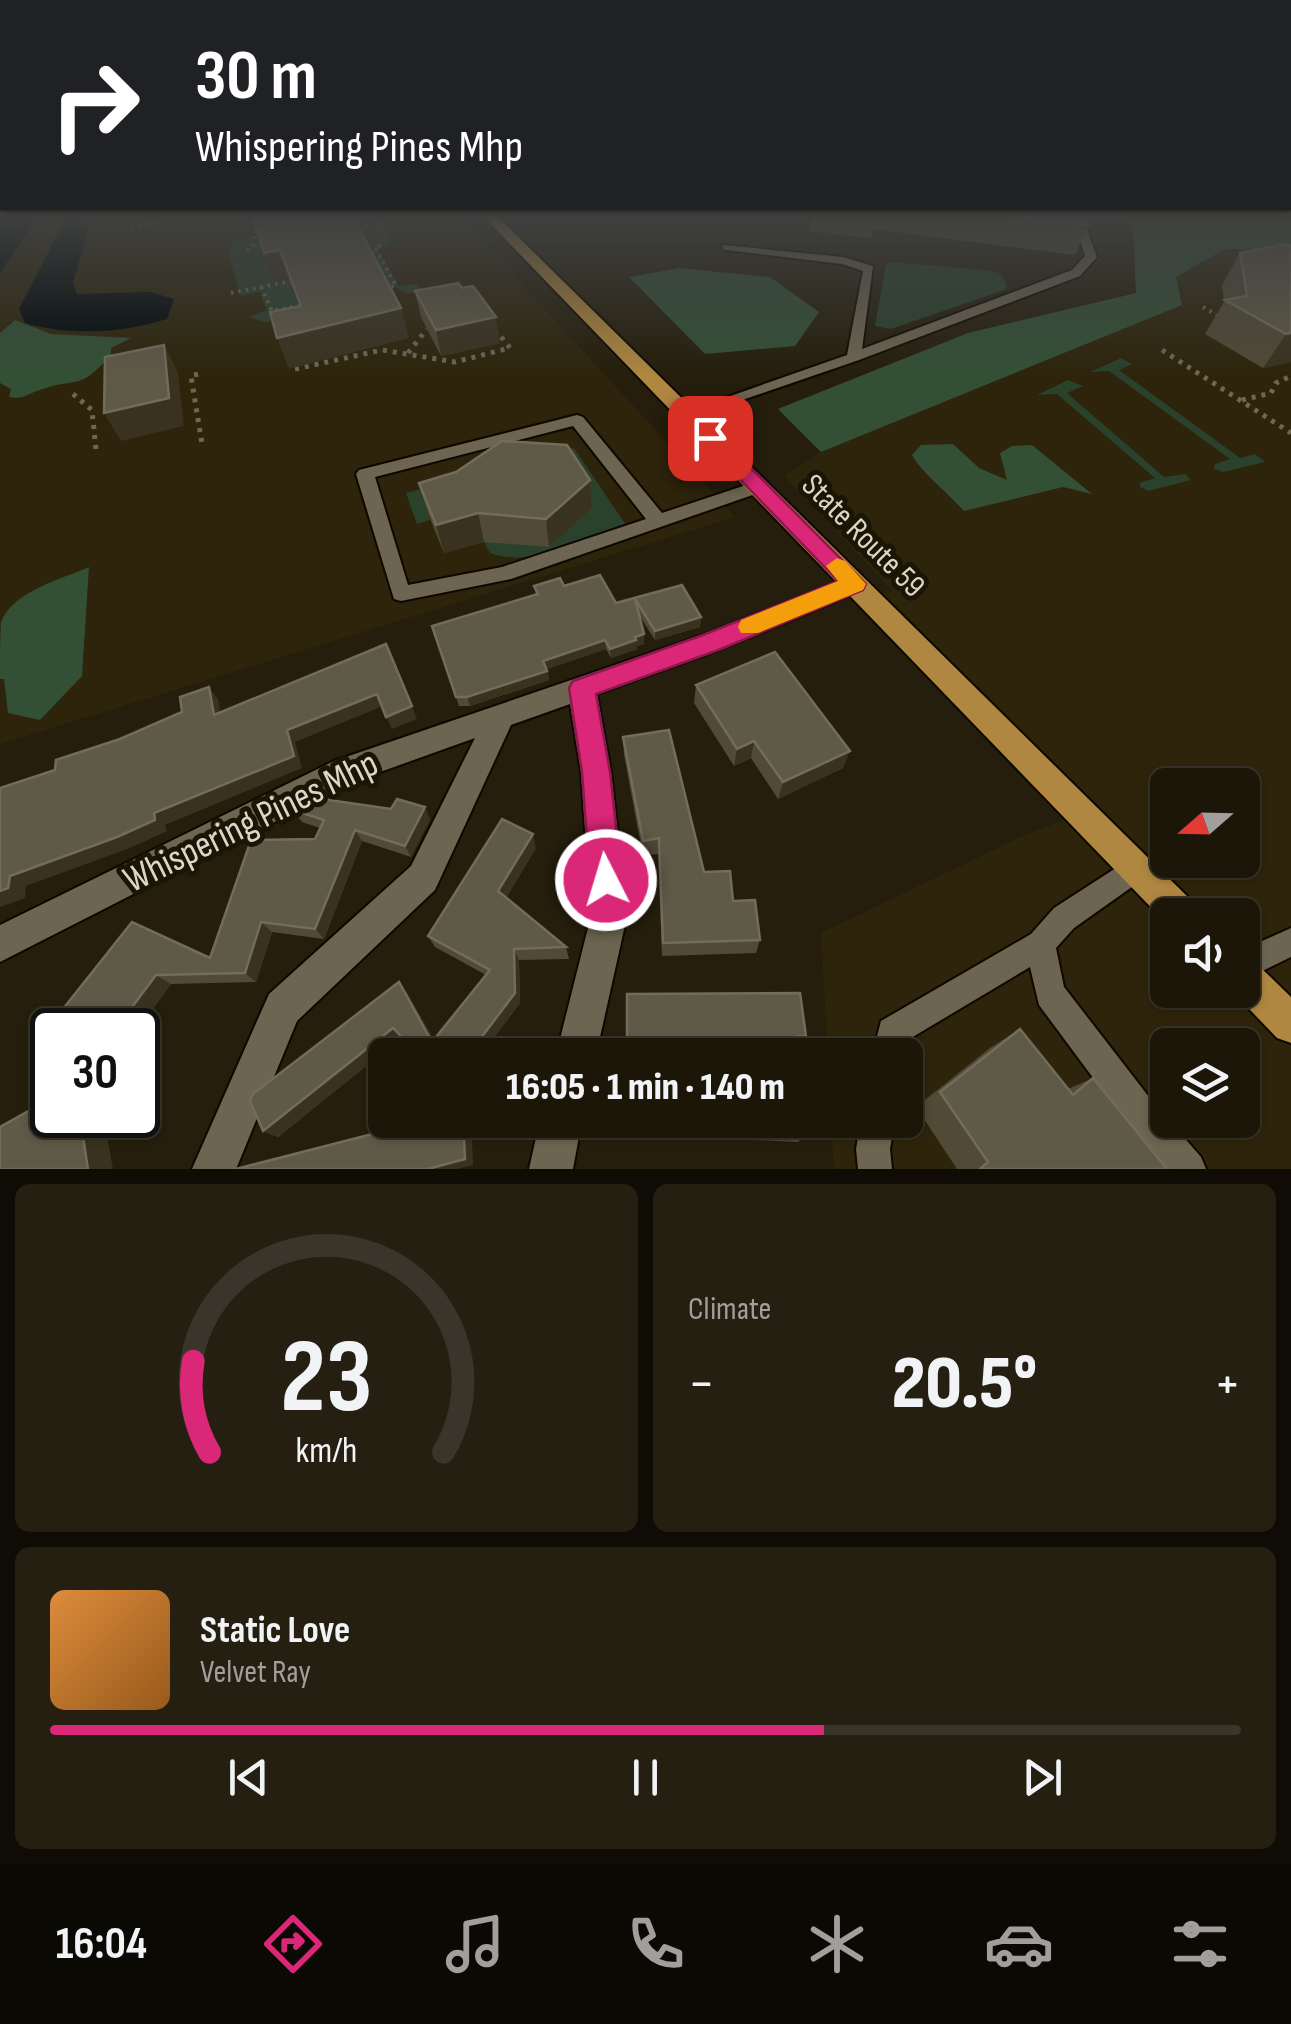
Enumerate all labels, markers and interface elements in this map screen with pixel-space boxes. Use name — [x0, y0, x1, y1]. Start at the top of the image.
text: 30 m — [195, 35, 317, 119]
icon: right — [30, 40, 160, 170]
text: Whispering Pines Mhp — [195, 120, 523, 175]
pin — [668, 396, 753, 481]
icon: arrive — [683, 411, 738, 466]
street label: State Route 59 — [793, 466, 933, 606]
street label: Whispering Pines Mhp — [117, 741, 385, 903]
north arrow — [1150, 768, 1260, 878]
map controls — [1150, 768, 1260, 1138]
position arrow — [554, 828, 658, 932]
button: sound — [1150, 898, 1260, 1008]
speed limit sign: 30 — [30, 1008, 160, 1138]
button: layers — [1150, 1028, 1260, 1138]
text: 16:05 · 1 min · 140 m — [506, 1065, 785, 1110]
text: Climate — [688, 1290, 771, 1329]
text: 23 — [280, 1316, 373, 1441]
text: 20.5° — [892, 1339, 1037, 1430]
text: − — [688, 1351, 715, 1418]
text: + — [1214, 1351, 1241, 1418]
text: km/h — [296, 1430, 357, 1473]
text: Static Love — [200, 1608, 350, 1653]
text: Velvet Ray — [200, 1653, 311, 1692]
icon: previous — [221, 1750, 276, 1805]
icon: pause — [618, 1750, 673, 1805]
icon: next — [1015, 1750, 1070, 1805]
icon: directions — [258, 1909, 328, 1979]
icon: music — [440, 1909, 510, 1979]
icon: phone — [621, 1909, 691, 1979]
icon: climate — [802, 1909, 872, 1979]
icon: car — [984, 1909, 1054, 1979]
icon: filters — [1165, 1909, 1235, 1979]
text: 16:04 — [56, 1917, 147, 1972]

